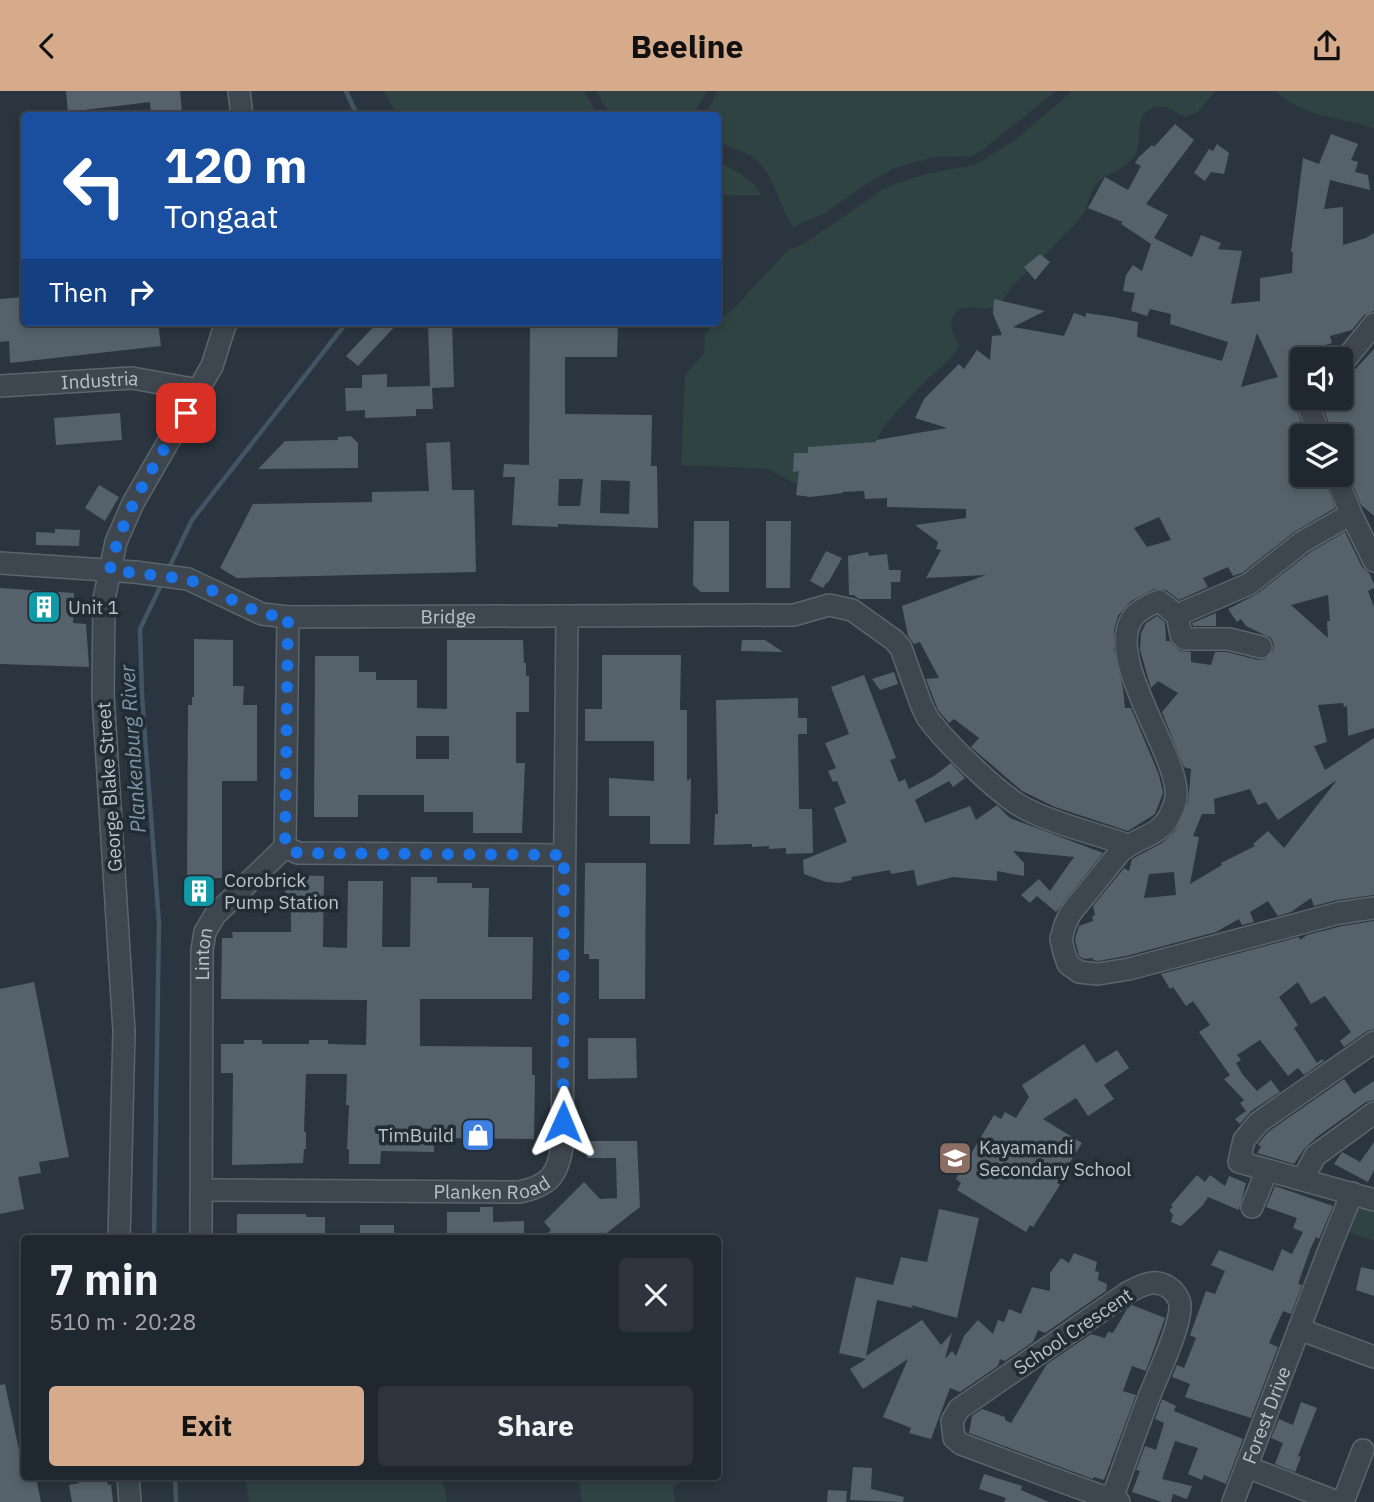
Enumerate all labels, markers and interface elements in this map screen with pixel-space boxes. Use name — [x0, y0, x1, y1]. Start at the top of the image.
text: Beeline — [630, 25, 744, 67]
icon: back — [28, 27, 66, 65]
icon: share — [1308, 27, 1346, 65]
text: 120 m — [164, 133, 308, 196]
icon: left — [49, 140, 140, 231]
text: Tongaat — [164, 195, 279, 237]
icon: right — [122, 273, 160, 311]
text: Then — [49, 275, 108, 309]
map controls — [1290, 347, 1353, 487]
button: sound — [1290, 347, 1353, 410]
street label: Industria — [60, 366, 141, 394]
pin — [156, 383, 216, 443]
icon: arrive — [167, 394, 205, 432]
button: layers — [1290, 424, 1353, 487]
building icon: Unit 1 — [25, 588, 63, 626]
place label: Unit 1 — [68, 595, 119, 619]
street label: Bridge — [420, 604, 476, 628]
water label: Plankenburg River — [112, 663, 152, 834]
street label: George Blake Street — [91, 701, 127, 873]
place label: Corobrick Pump Station — [224, 868, 339, 914]
building icon: Corobrick Pump Station — [180, 872, 218, 910]
street label: Linton — [190, 926, 218, 981]
position arrow — [526, 1085, 600, 1159]
shop icon: TimBuild — [459, 1116, 497, 1154]
place label: TimBuild — [378, 1123, 454, 1147]
place label: Kayamandi Secondary School — [979, 1135, 1131, 1181]
school or university icon: Kayamandi Secondary School — [936, 1139, 974, 1177]
street label: Planken Road — [434, 1170, 554, 1204]
text: 7 min — [49, 1252, 159, 1307]
button: close — [619, 1258, 693, 1332]
street label: School Crescent — [1009, 1282, 1137, 1380]
text: 510 m · 20:28 — [49, 1306, 196, 1336]
street label: Forest Drive — [1237, 1363, 1296, 1467]
button: Exit — [49, 1386, 364, 1466]
button: Share — [378, 1386, 693, 1466]

